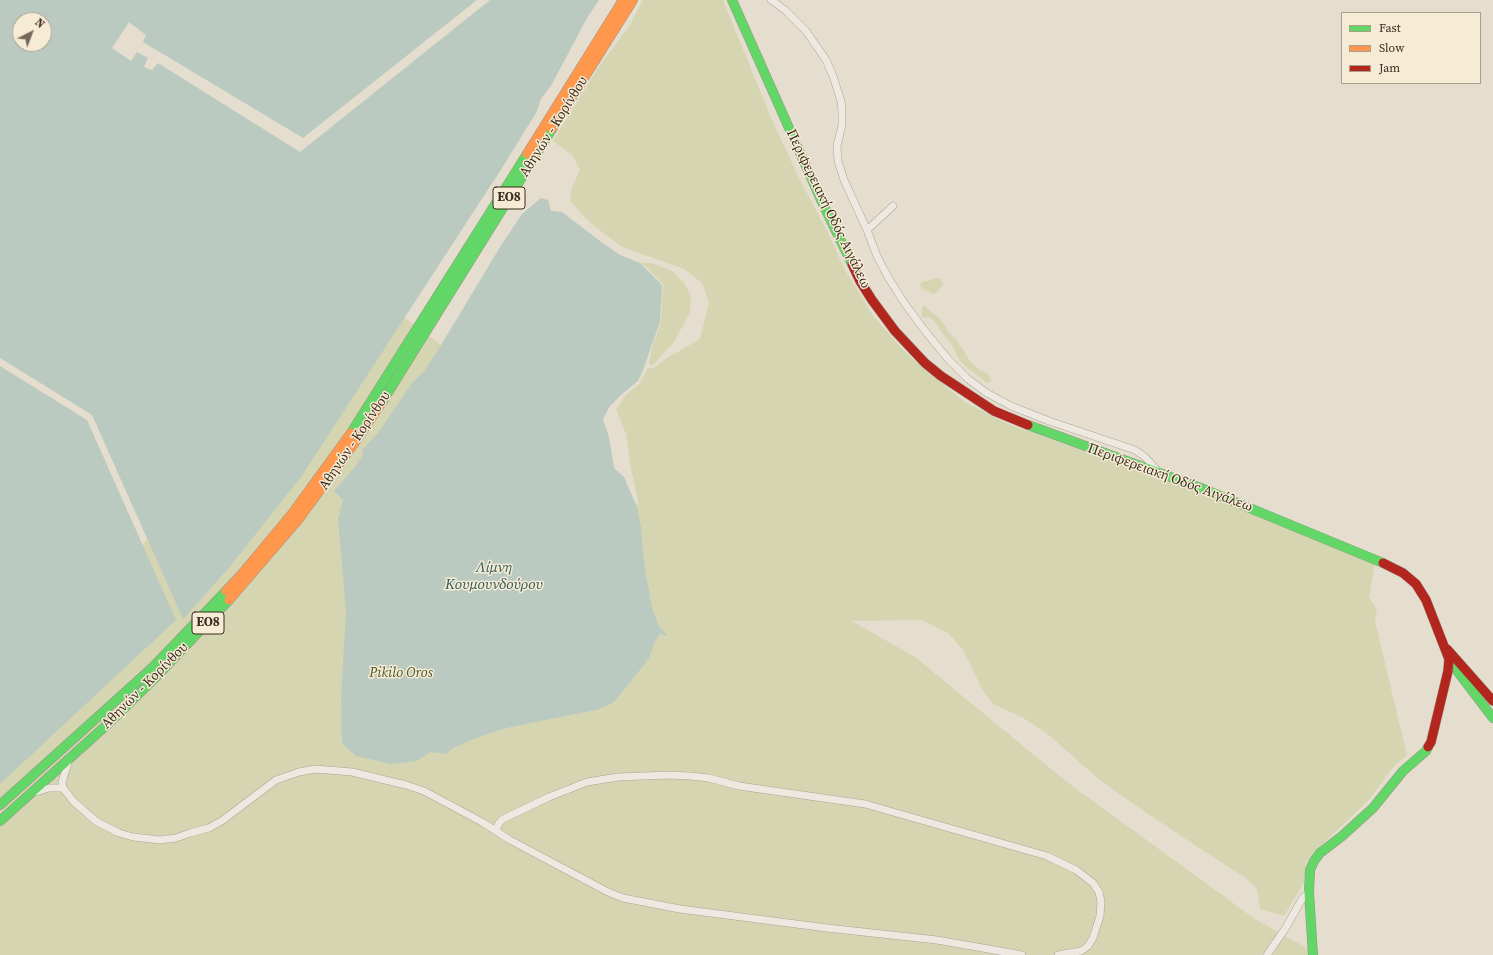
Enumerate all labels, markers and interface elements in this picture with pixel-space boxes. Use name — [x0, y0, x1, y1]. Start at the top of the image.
north arrow — [12, 12, 52, 52]
legend — [1341, 12, 1481, 84]
text: N — [32, 15, 48, 32]
text: Fast — [1379, 20, 1401, 36]
text: Slow — [1379, 40, 1404, 56]
text: Jam — [1379, 60, 1400, 76]
street label: Αθηνών - Κορίνθου — [516, 74, 592, 180]
street label: Περιφερειακή Οδός Αιγάλεω — [782, 127, 874, 291]
road number: ΕΟ8 — [493, 187, 525, 209]
street label: Αθηνών - Κορίνθου — [316, 388, 394, 494]
street label: Περιφερειακή Οδός Αιγάλεω — [1085, 440, 1255, 516]
water label: Λίμνη Κουμουνδούρου — [445, 559, 543, 594]
road number: ΕΟ8 — [192, 612, 224, 634]
street label: Αθηνών - Κορίνθου — [98, 639, 192, 733]
park label: Pikilo Oros — [369, 665, 433, 681]

